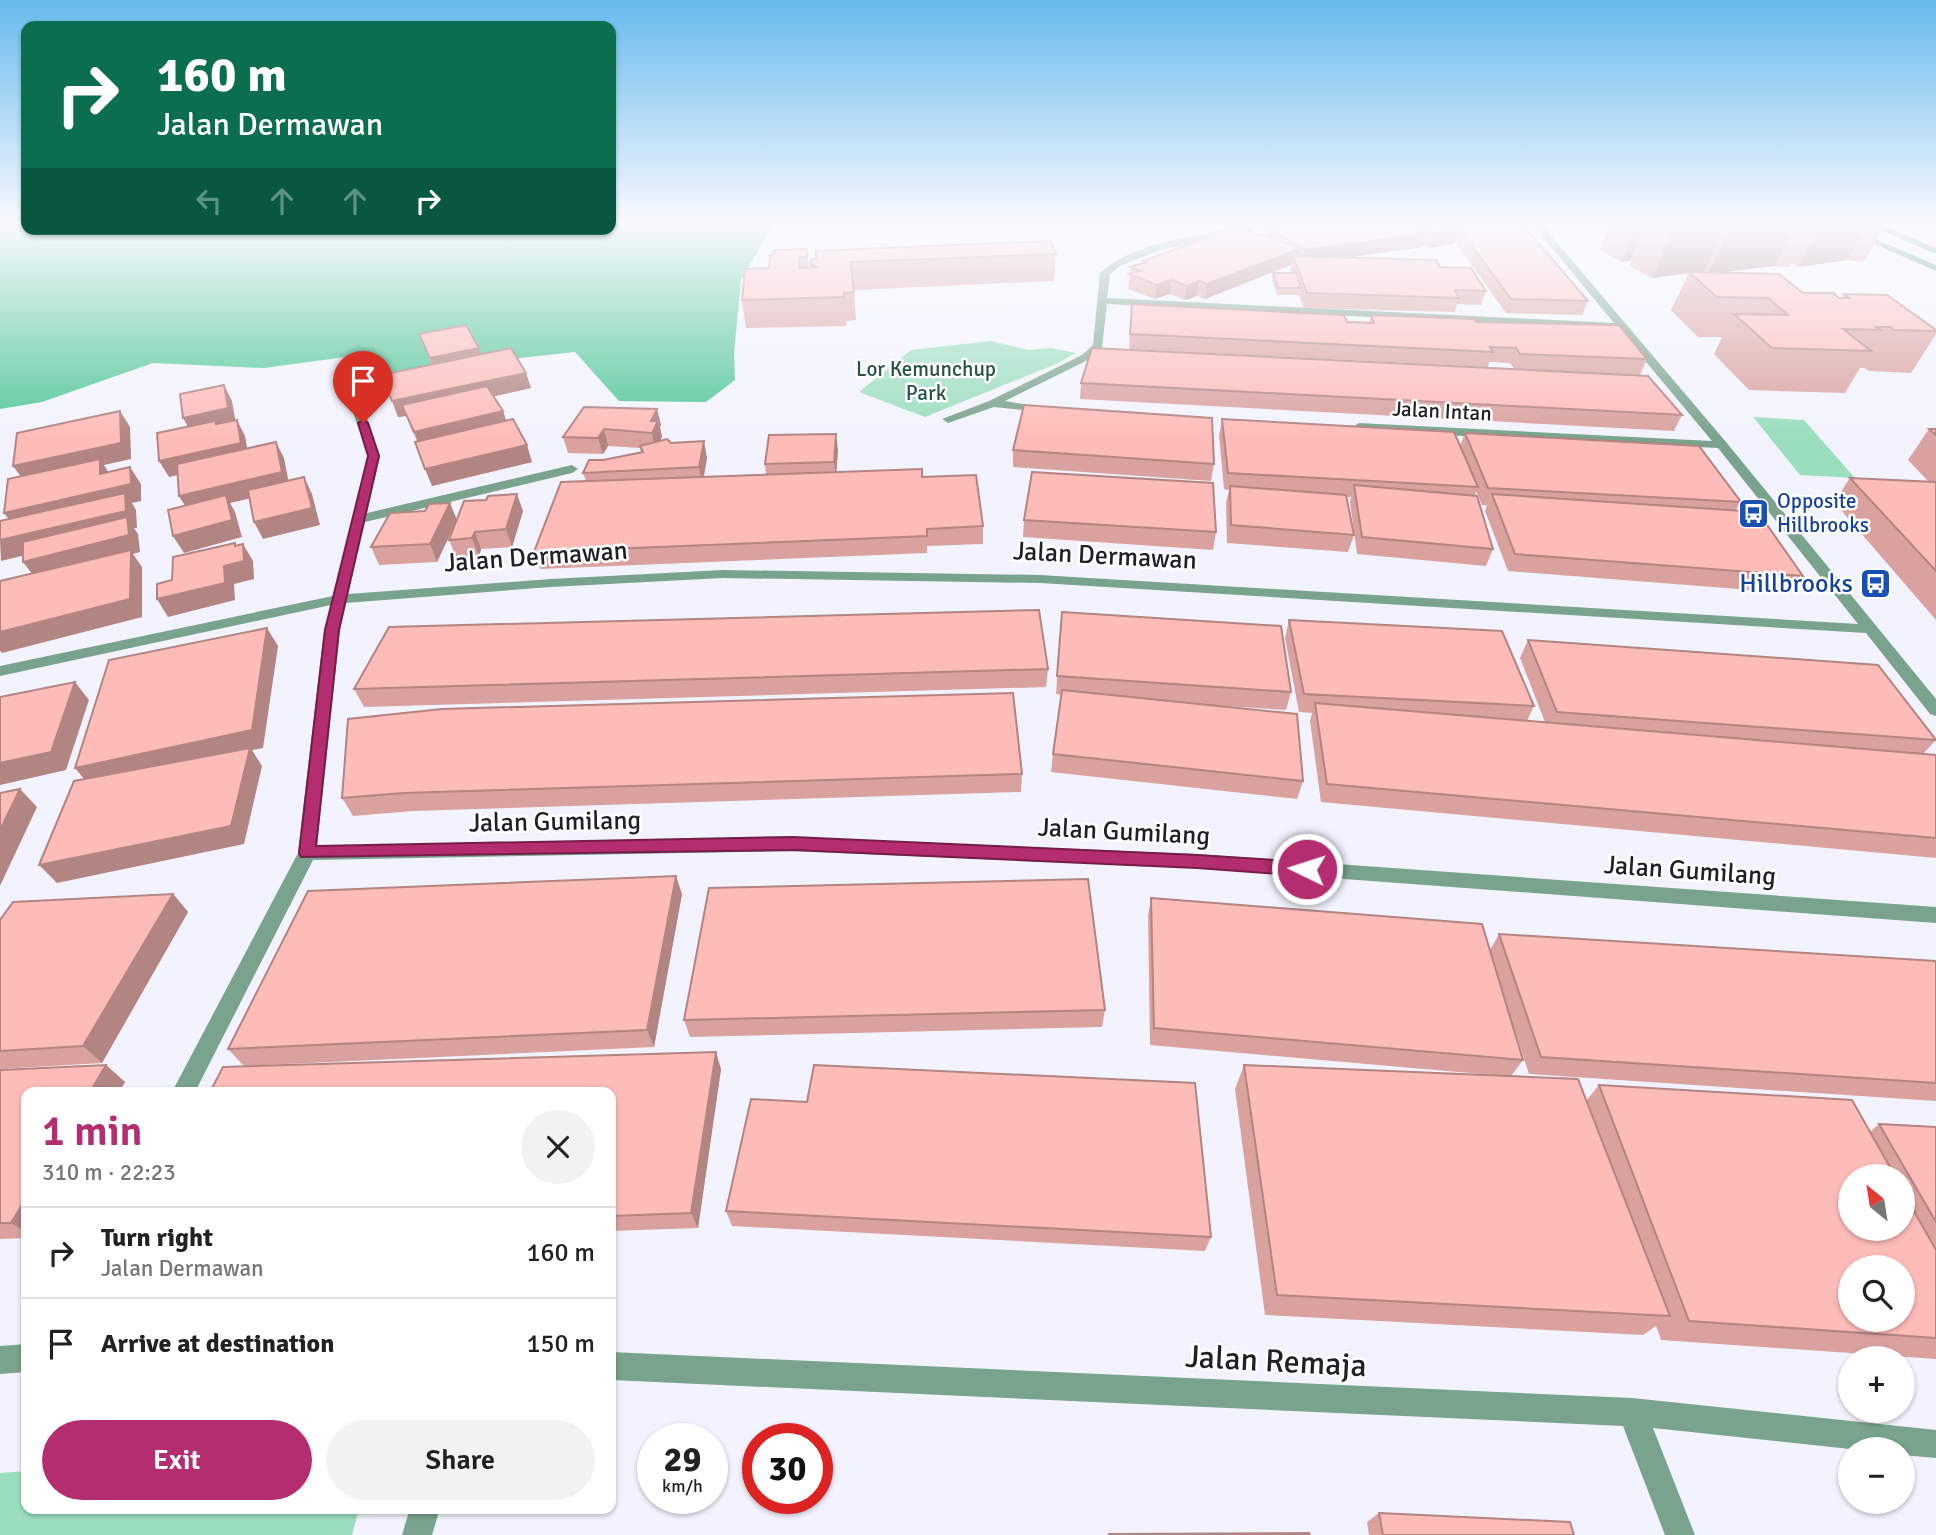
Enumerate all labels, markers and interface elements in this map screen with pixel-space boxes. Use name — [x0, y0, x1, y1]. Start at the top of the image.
text: 160 m — [157, 45, 287, 105]
icon: right — [42, 49, 133, 140]
text: Jalan Dermawan — [157, 105, 383, 144]
icon: left — [190, 182, 228, 220]
icon: ahead — [263, 182, 301, 220]
icon: ahead — [336, 182, 374, 220]
icon: right — [409, 182, 447, 220]
pin — [333, 351, 393, 423]
park label: Lor Kemunchup Park — [856, 356, 996, 406]
icon: arrive — [344, 362, 382, 400]
street label: Jalan Intan — [1392, 395, 1492, 427]
place label: Opposite Hillbrooks — [1777, 488, 1869, 538]
bus stop icon: Opposite Hillbrooks — [1737, 496, 1771, 530]
street label: Jalan Dermawan — [443, 535, 629, 579]
street label: Jalan Dermawan — [1012, 535, 1198, 577]
bus stop icon: Hillbrooks — [1859, 567, 1893, 601]
place label: Hillbrooks — [1739, 568, 1853, 600]
street label: Jalan Gumilang — [469, 804, 641, 840]
street label: Jalan Gumilang — [1037, 812, 1211, 852]
position arrow — [1270, 832, 1344, 906]
street label: Jalan Gumilang — [1603, 849, 1777, 893]
text: 1 min — [42, 1106, 143, 1157]
button: close — [521, 1110, 595, 1184]
text: 310 m · 22:23 — [42, 1158, 176, 1187]
north arrow — [1838, 1164, 1914, 1241]
map controls — [1838, 1164, 1915, 1514]
text: Turn right — [101, 1222, 213, 1254]
icon: right — [42, 1234, 80, 1272]
text: 160 m — [526, 1237, 595, 1269]
text: Jalan Dermawan — [101, 1254, 264, 1283]
button: search — [1838, 1255, 1915, 1332]
icon: arrive — [42, 1325, 80, 1363]
text: Arrive at destination — [101, 1328, 334, 1360]
text: 150 m — [526, 1328, 595, 1360]
street label: Jalan Remaja — [1184, 1337, 1368, 1385]
button: + — [1838, 1346, 1915, 1423]
button: Exit — [42, 1420, 312, 1500]
button: Share — [326, 1420, 595, 1500]
speed limit sign: 30 — [742, 1423, 833, 1514]
button: − — [1838, 1437, 1915, 1514]
text: 29 — [664, 1438, 701, 1481]
text: km/h — [662, 1475, 703, 1497]

